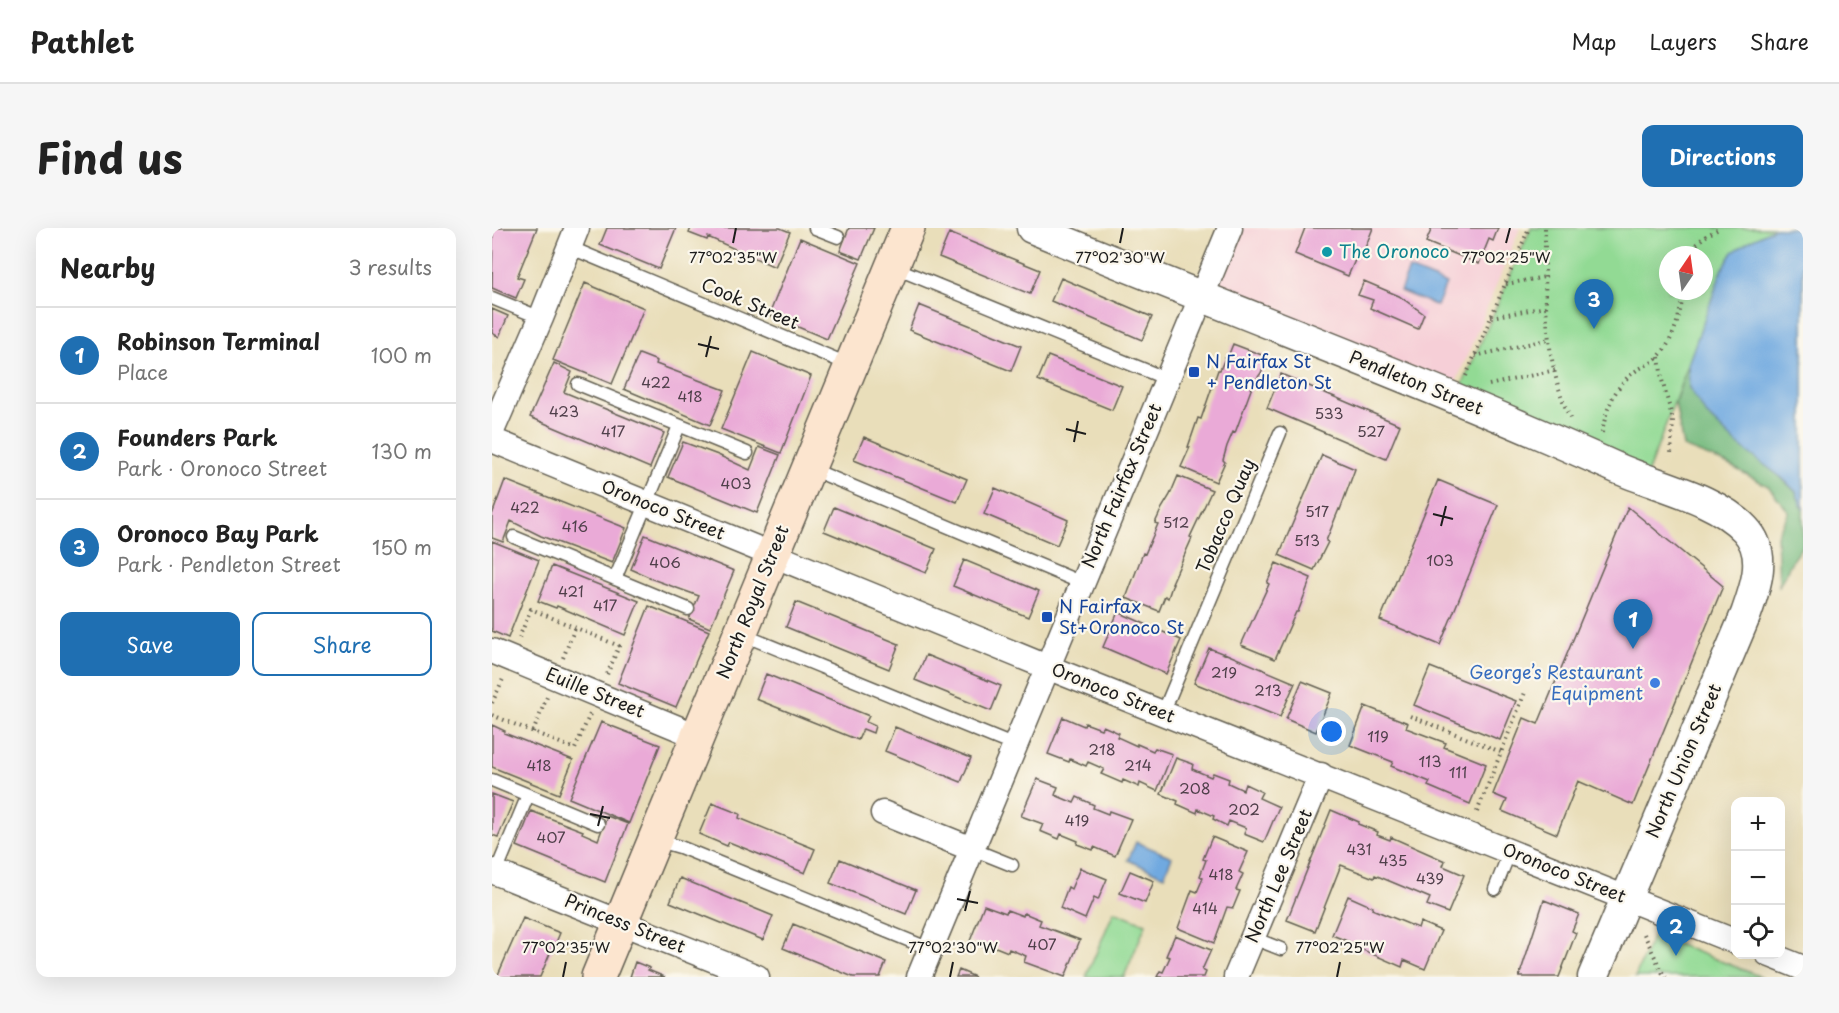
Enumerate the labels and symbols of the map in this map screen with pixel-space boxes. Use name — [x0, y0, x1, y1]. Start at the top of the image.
place label: The Oronoco — [1339, 237, 1449, 264]
text: 77°02'35"W — [689, 245, 778, 268]
text: 77°02'30"W — [1075, 245, 1165, 268]
marker: The Oronoco — [1320, 245, 1334, 259]
text: 77°02'25"W — [1462, 245, 1551, 268]
north arrow — [1659, 246, 1713, 300]
street label: Cook Street — [697, 270, 804, 335]
pin: 3 — [1574, 279, 1614, 329]
street label: Pendleton Street — [1346, 342, 1488, 421]
place label: N Fairfax St + Pendleton St — [1206, 347, 1332, 395]
marker: N Fairfax St + Pendleton St — [1187, 365, 1201, 379]
house number: 422 — [641, 370, 671, 393]
house number: 418 — [677, 384, 703, 407]
house number: 423 — [549, 399, 579, 422]
street label: North Fairfax Street — [1074, 399, 1168, 572]
house number: 533 — [1314, 401, 1344, 424]
house number: 417 — [601, 419, 626, 442]
house number: 527 — [1357, 419, 1385, 442]
street label: Tobacco Quay — [1188, 454, 1261, 577]
street label: Oronoco Street — [598, 471, 729, 546]
house number: 403 — [721, 471, 751, 494]
house number: 422 — [510, 495, 540, 518]
house number: 517 — [1305, 499, 1329, 522]
house number: 512 — [1163, 510, 1189, 533]
house number: 416 — [562, 514, 588, 537]
street label: North Royal Street — [708, 520, 795, 682]
house number: 513 — [1294, 528, 1320, 551]
house number: 103 — [1426, 548, 1454, 571]
house number: 406 — [649, 550, 681, 573]
house number: 421 — [558, 579, 584, 602]
place label: N Fairfax St+Oronoco St — [1059, 592, 1184, 640]
house number: 417 — [593, 593, 618, 616]
pin: 1 — [1614, 600, 1652, 649]
marker: N Fairfax St+Oronoco St — [1040, 610, 1054, 624]
street label: Oronoco Street — [1048, 654, 1179, 729]
place label: George’s Restaurant Equipment — [1469, 658, 1643, 706]
street label: Euille Street — [542, 659, 649, 724]
house number: 219 — [1211, 660, 1237, 683]
marker: George’s Restaurant Equipment — [1648, 676, 1662, 690]
house number: 213 — [1254, 678, 1282, 701]
street label: North Union Street — [1638, 679, 1727, 842]
your location — [1317, 717, 1346, 746]
house number: 119 — [1367, 724, 1389, 747]
house number: 218 — [1088, 737, 1116, 760]
house number: 113 — [1419, 749, 1441, 772]
house number: 418 — [526, 753, 552, 776]
house number: 214 — [1124, 753, 1152, 776]
house number: 111 — [1449, 760, 1467, 783]
house number: 208 — [1179, 776, 1211, 799]
house number: 202 — [1228, 797, 1260, 820]
street label: North Lee Street — [1237, 804, 1318, 947]
house number: 419 — [1065, 808, 1089, 831]
house number: 407 — [537, 825, 566, 848]
street label: Oronoco Street — [1499, 834, 1630, 909]
house number: 431 — [1346, 837, 1372, 860]
house number: 435 — [1379, 848, 1407, 871]
house number: 418 — [1208, 862, 1234, 885]
house number: 439 — [1416, 866, 1444, 889]
street label: Princess Street — [561, 886, 690, 959]
house number: 414 — [1192, 896, 1218, 919]
pin: 2 — [1656, 906, 1696, 956]
house number: 407 — [1028, 932, 1057, 955]
text: 77°02'35"W — [522, 935, 611, 958]
text: 77°02'30"W — [908, 935, 998, 958]
text: 77°02'25"W — [1296, 935, 1385, 958]

